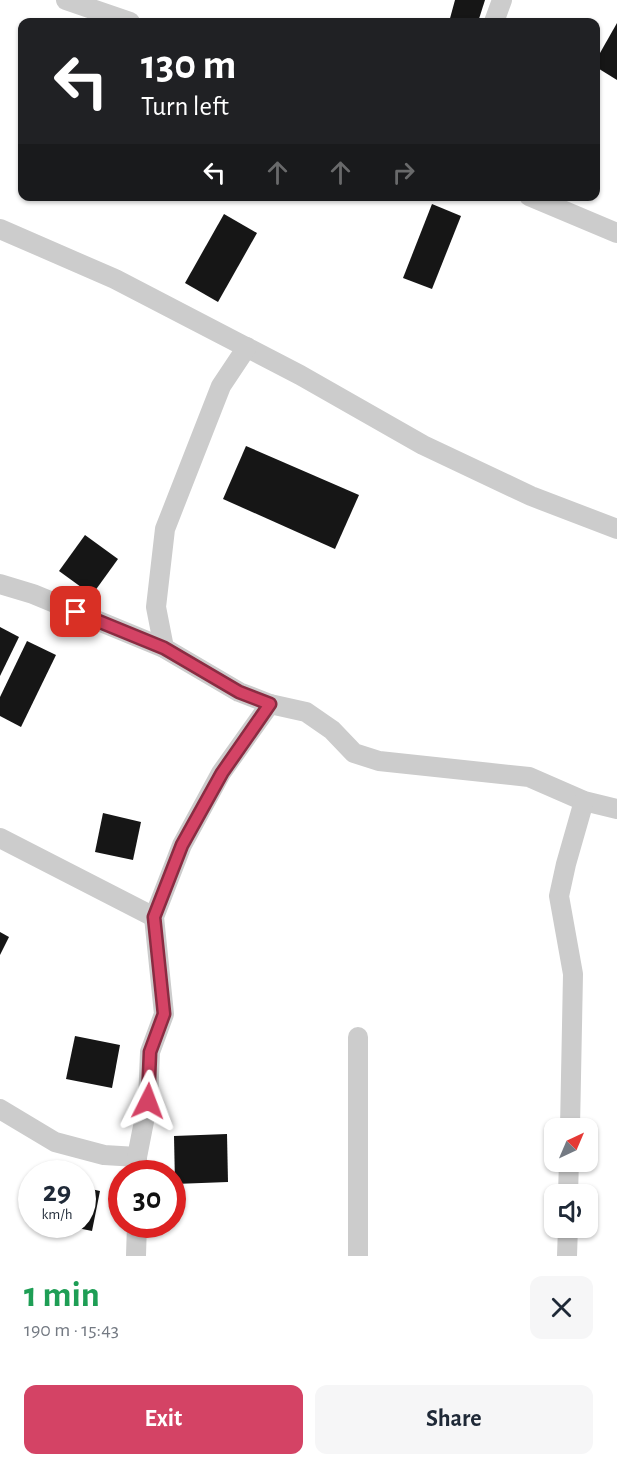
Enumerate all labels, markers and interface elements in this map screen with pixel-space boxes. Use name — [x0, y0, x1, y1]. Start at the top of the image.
icon: left — [42, 42, 120, 120]
text: 130 m — [141, 44, 236, 86]
text: Turn left — [141, 93, 229, 120]
icon: left — [198, 156, 231, 189]
icon: ahead — [261, 156, 294, 189]
icon: ahead — [324, 156, 357, 189]
icon: right — [387, 156, 420, 189]
pin — [50, 586, 101, 637]
icon: arrive — [59, 595, 92, 628]
position arrow — [116, 1069, 180, 1133]
north arrow — [544, 1118, 598, 1172]
map controls — [544, 1118, 598, 1238]
speed limit sign: 30 — [108, 1160, 186, 1238]
text: 29 — [43, 1177, 71, 1207]
button: sound — [544, 1184, 598, 1238]
text: km/h — [42, 1207, 72, 1222]
button: close — [530, 1276, 593, 1339]
text: 1 min — [24, 1277, 100, 1313]
text: 190 m · 15:43 — [24, 1320, 119, 1340]
button: Exit — [24, 1385, 303, 1454]
button: Share — [315, 1385, 593, 1454]

